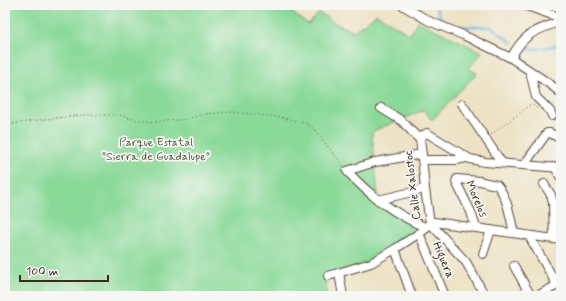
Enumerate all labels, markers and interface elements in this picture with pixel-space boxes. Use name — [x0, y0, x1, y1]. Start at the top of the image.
park label: Parque Estatal "Sierra de Guadalupe" — [102, 135, 210, 165]
street label: Calle Xalostoc — [401, 149, 425, 220]
street label: Morelos — [461, 178, 491, 220]
street label: Higuera — [427, 239, 458, 281]
scale bar — [20, 257, 108, 283]
text: 100 m — [26, 264, 58, 280]

